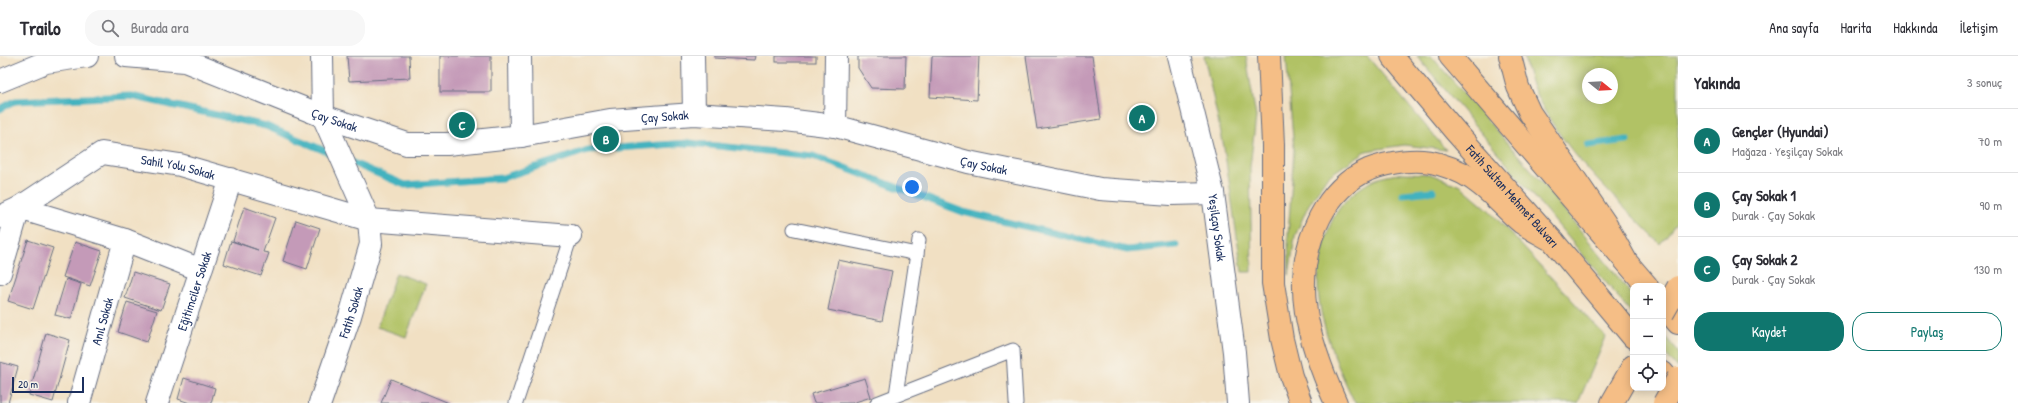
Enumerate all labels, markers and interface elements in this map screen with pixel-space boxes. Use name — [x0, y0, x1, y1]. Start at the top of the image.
search box — [85, 10, 365, 46]
text: Trailo — [20, 15, 61, 41]
icon: search — [99, 17, 121, 39]
text: Burada ara — [131, 17, 189, 38]
text: Ana sayfa — [1769, 18, 1818, 37]
text: Harita — [1840, 18, 1871, 37]
text: Hakkında — [1893, 18, 1937, 37]
text: İletişim — [1959, 18, 1998, 37]
north arrow — [1582, 68, 1618, 104]
text: Yakında — [1694, 71, 1740, 94]
text: 3 sonuç — [1967, 73, 2002, 91]
street label: Çay Sokak — [309, 103, 361, 136]
pin: A — [1129, 103, 1155, 133]
street label: Çay Sokak — [640, 105, 690, 127]
pin: C — [449, 110, 475, 140]
text: Gençler (Hyundai) — [1732, 121, 1829, 142]
pin: B — [593, 124, 619, 154]
text: A — [1704, 132, 1710, 150]
text: 70 m — [1978, 132, 2002, 150]
street label: Fatih Sultan Mehmet Bulvarı — [1461, 140, 1564, 251]
text: Mağaza · Yeşilçay Sokak — [1732, 142, 1843, 160]
street label: Sahil Yolu Sokak — [140, 150, 218, 184]
street label: Çay Sokak — [958, 151, 1010, 179]
your location — [902, 177, 922, 197]
text: Çay Sokak 1 — [1732, 185, 1796, 206]
street label: Yeşilçay Sokak — [1204, 193, 1231, 263]
text: B — [1704, 196, 1710, 214]
text: 90 m — [1980, 196, 2002, 214]
text: Durak · Çay Sokak — [1732, 206, 1815, 224]
street label: Eğitimciler Sokak — [173, 248, 216, 333]
text: Çay Sokak 2 — [1732, 249, 1798, 270]
text: C — [1703, 260, 1711, 278]
text: 130 m — [1974, 260, 2002, 278]
text: Durak · Çay Sokak — [1732, 270, 1815, 288]
map controls — [1630, 283, 1666, 391]
button: + — [1630, 283, 1666, 319]
street label: Fatih Sokak — [334, 284, 367, 341]
street label: Anıl Sokak — [87, 295, 118, 347]
button: Kaydet — [1694, 312, 1844, 351]
button: Paylaş — [1852, 312, 2002, 351]
button: − — [1630, 319, 1666, 355]
button: locate — [1630, 355, 1666, 391]
scale bar — [12, 375, 84, 394]
text: 20 m — [18, 377, 38, 391]

